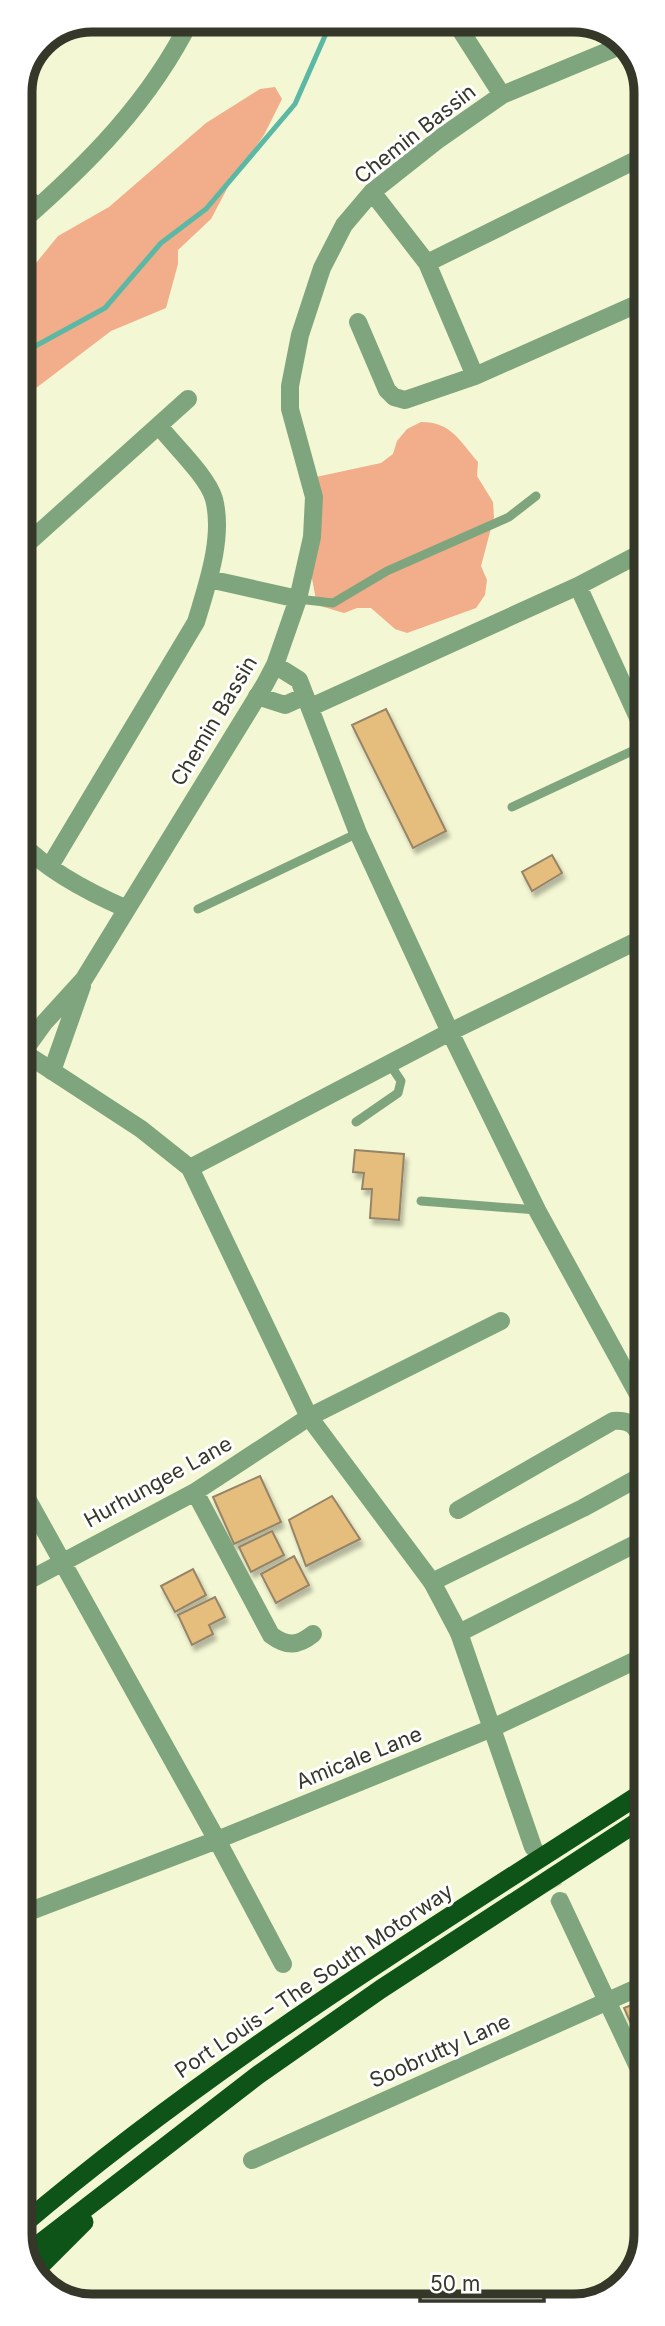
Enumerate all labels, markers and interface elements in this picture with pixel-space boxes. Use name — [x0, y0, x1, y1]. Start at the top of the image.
street label: Chemin Bassin — [349, 79, 480, 189]
street label: Chemin Bassin — [165, 651, 262, 790]
street label: Hurhungee Lane — [80, 1431, 236, 1533]
street label: Amicale Lane — [292, 1721, 425, 1794]
street label: Port Louis – The South Motorway — [170, 1878, 457, 2083]
street label: Soobrutty Lane — [366, 2008, 514, 2093]
scale bar — [420, 2260, 544, 2304]
text: 50 m — [430, 2271, 480, 2296]

